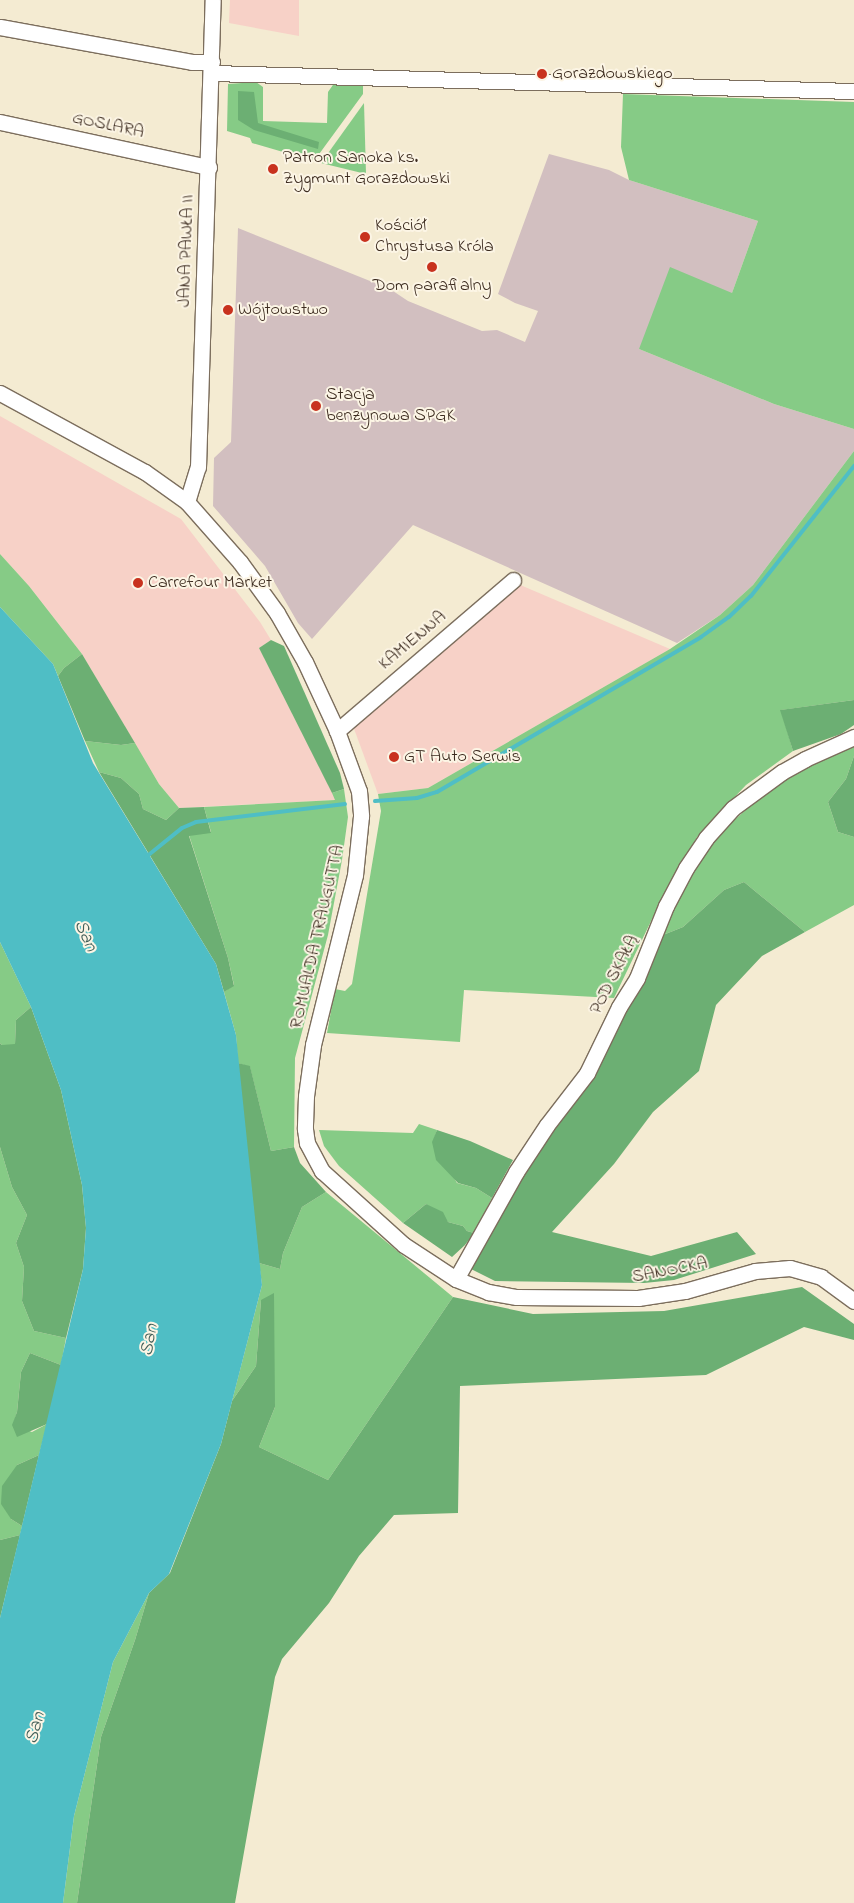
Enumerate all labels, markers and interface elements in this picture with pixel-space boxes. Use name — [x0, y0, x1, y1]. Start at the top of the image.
place label: Gorazdowskiego — [552, 63, 673, 85]
marker: Gorazdowskiego — [536, 68, 548, 80]
street label: GOSLARA — [70, 108, 146, 144]
place label: Patron Sanoka ks. Zygmunt Gorazdowski — [283, 148, 450, 190]
marker: Patron Sanoka ks. Zygmunt Gorazdowski — [267, 163, 279, 175]
street label: JANA PAWŁA II — [174, 194, 200, 308]
place label: Kościół Chrystusa Króla — [375, 216, 494, 258]
marker: Kościół Chrystusa Króla — [359, 231, 371, 243]
marker: Dom parafialny — [426, 261, 438, 273]
place label: Dom parafialny — [372, 275, 492, 297]
place label: Wójtowstwo — [238, 299, 328, 321]
marker: Wójtowstwo — [222, 304, 234, 316]
place label: Stacja benzynowa SPGK — [326, 385, 455, 428]
marker: Stacja benzynowa SPGK — [310, 400, 322, 412]
place label: Carrefour Market — [148, 572, 272, 594]
marker: Carrefour Market — [132, 577, 144, 589]
street label: KAMIENNA — [375, 607, 451, 675]
place label: GT Auto Serwis — [404, 746, 521, 768]
marker: GT Auto Serwis — [388, 751, 400, 763]
street label: ROMUALDA TRAUGUTTA — [286, 843, 350, 1031]
water label: San — [68, 917, 102, 955]
street label: POD SKAŁĄ — [586, 932, 644, 1018]
street label: SANOCKA — [630, 1253, 710, 1289]
water label: San — [136, 1322, 164, 1358]
water label: San — [21, 1710, 51, 1746]

